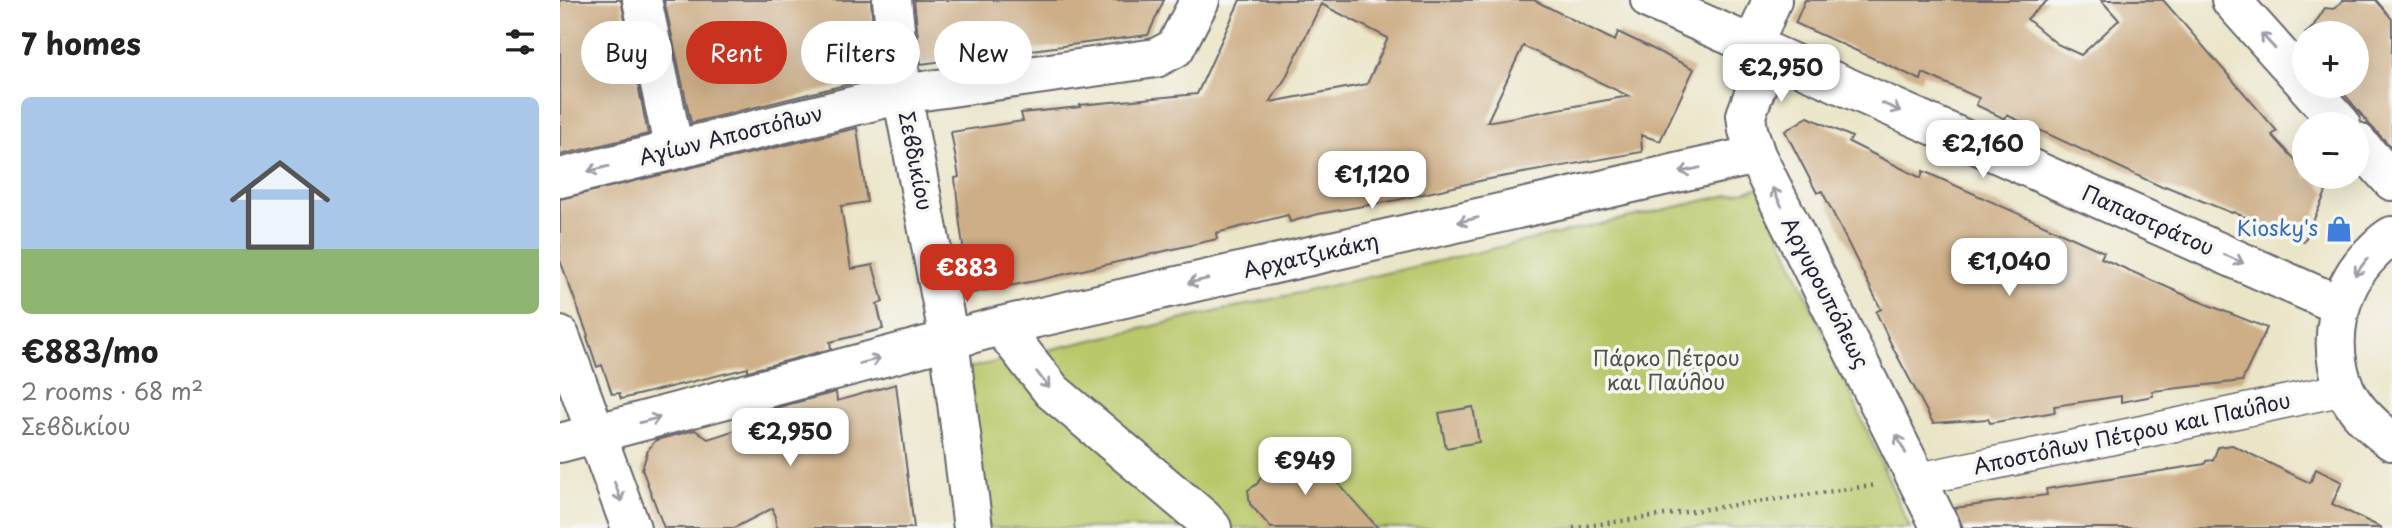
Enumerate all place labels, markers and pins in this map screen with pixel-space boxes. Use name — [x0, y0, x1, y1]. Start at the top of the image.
pin: €2,950 — [1724, 44, 1838, 104]
pin: €2,160 — [1926, 120, 2040, 180]
pin: €1,120 — [1315, 152, 1429, 211]
place label: Kiosky's — [2237, 211, 2318, 243]
shop icon: Kiosky's — [2324, 214, 2354, 244]
pin: €1,040 — [1952, 238, 2066, 298]
pin: €883 — [926, 244, 1008, 304]
pin: €2,950 — [733, 408, 847, 468]
pin: €949 — [1264, 438, 1346, 497]

